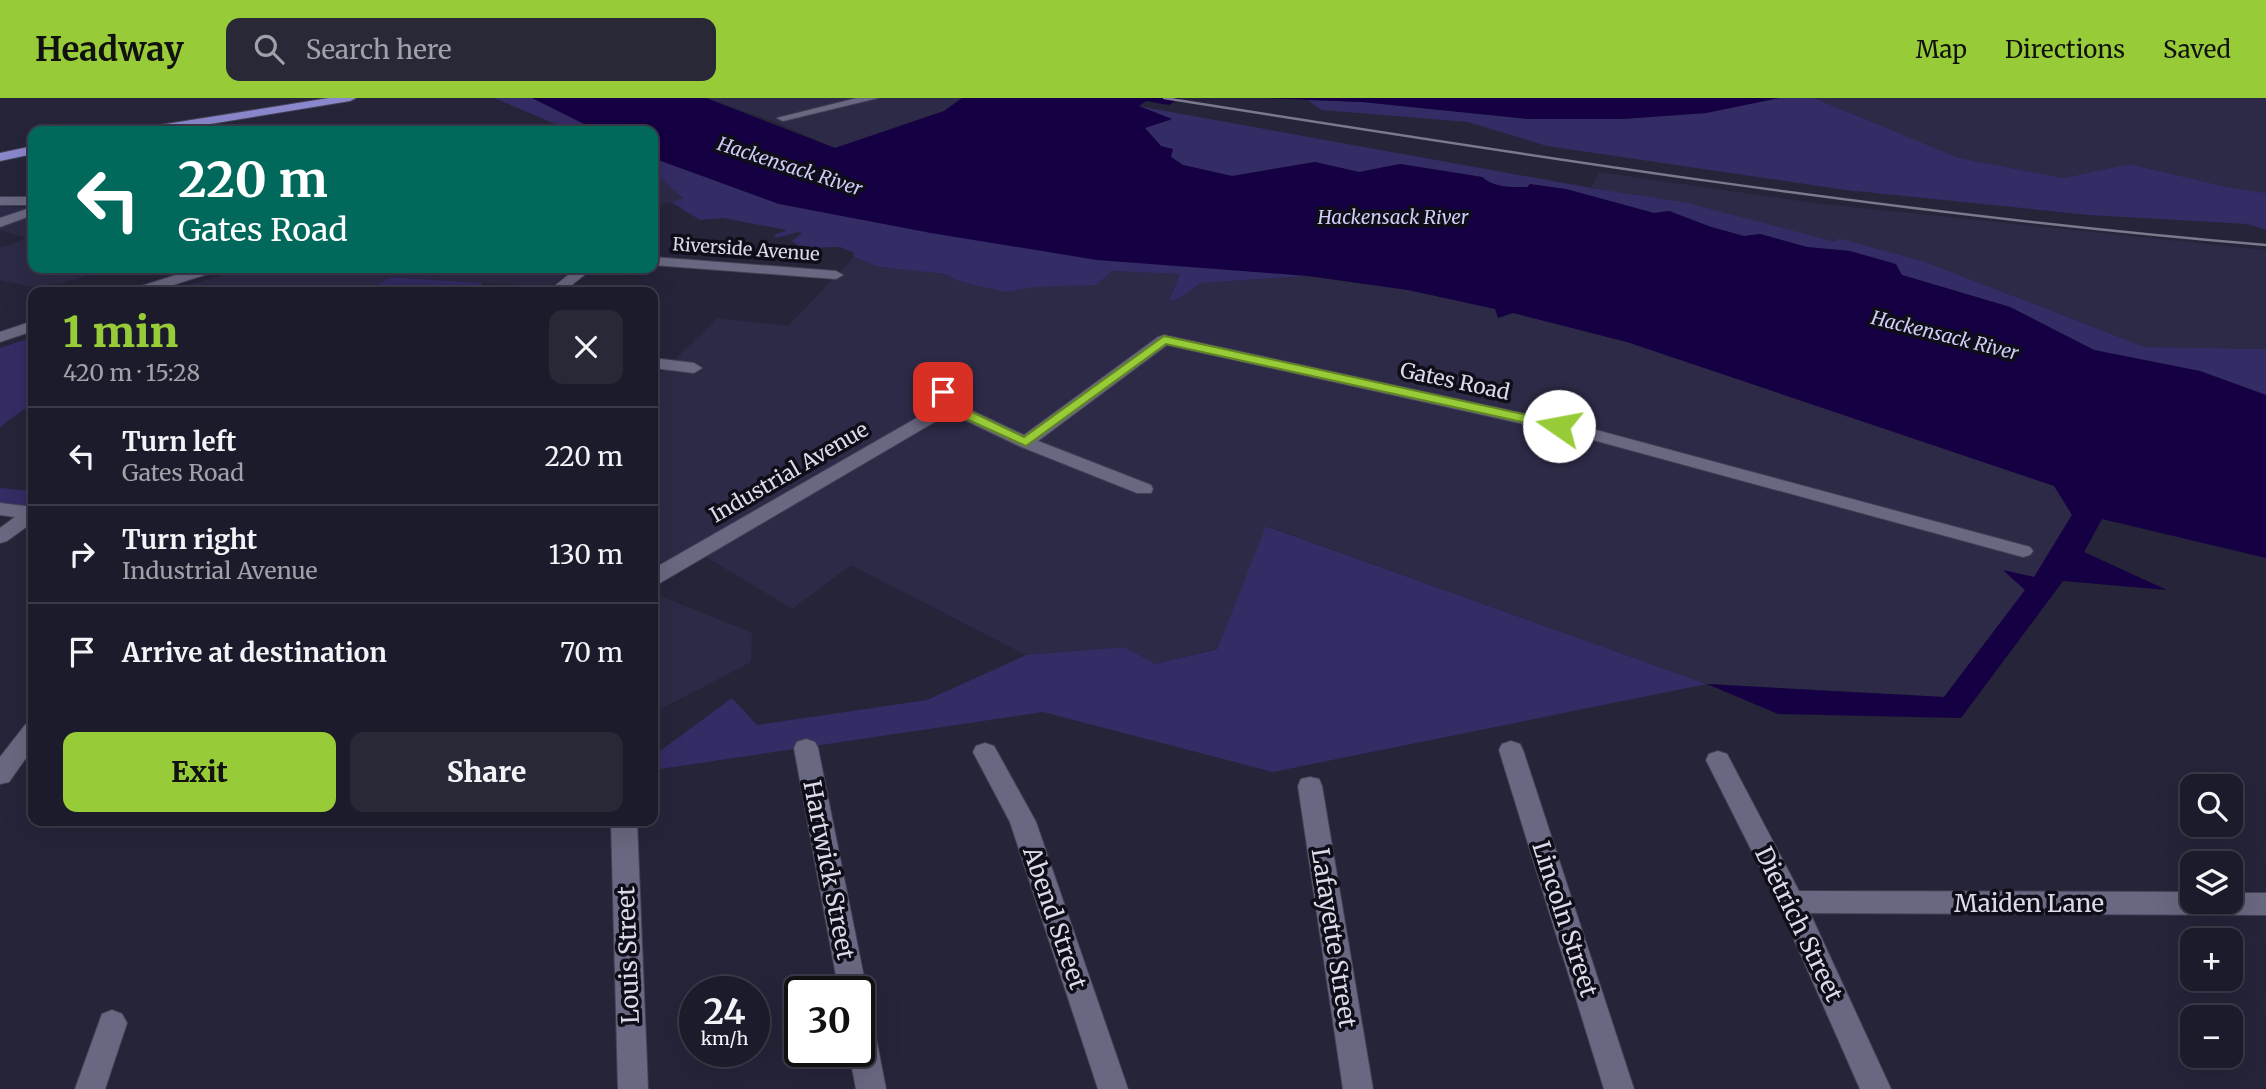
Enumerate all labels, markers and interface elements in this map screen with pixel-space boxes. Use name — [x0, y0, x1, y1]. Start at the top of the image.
search box — [226, 18, 716, 81]
text: Headway — [35, 29, 184, 70]
icon: search — [250, 30, 288, 68]
text: Search here — [306, 33, 452, 66]
text: Map — [1916, 34, 1967, 65]
text: Directions — [2005, 34, 2125, 65]
text: Saved — [2163, 34, 2231, 65]
water label: Hackensack River — [714, 131, 866, 201]
text: 220 m — [178, 149, 328, 210]
icon: left — [63, 154, 154, 245]
water label: Hackensack River — [1317, 205, 1469, 229]
text: Gates Road — [178, 210, 348, 250]
street label: Riverside Avenue — [672, 232, 820, 266]
water label: Hackensack River — [1868, 305, 2021, 365]
text: 1 min — [63, 306, 178, 358]
button: close — [549, 310, 623, 384]
street label: Gates Road — [1398, 356, 1513, 406]
text: 420 m · 15:28 — [63, 358, 200, 387]
pin — [913, 362, 973, 422]
icon: arrive — [924, 373, 962, 411]
position arrow — [1522, 389, 1596, 463]
street label: Industrial Avenue — [705, 416, 873, 528]
text: Turn left — [122, 425, 236, 458]
icon: left — [63, 437, 101, 475]
text: 220 m — [544, 440, 623, 473]
text: Gates Road — [122, 458, 244, 487]
text: Turn right — [122, 523, 257, 556]
icon: right — [63, 535, 101, 573]
text: 130 m — [549, 538, 623, 571]
text: Industrial Avenue — [122, 556, 318, 585]
icon: arrive — [63, 633, 101, 671]
text: Arrive at destination — [122, 636, 387, 669]
text: 70 m — [560, 636, 623, 669]
button: Exit — [63, 732, 336, 812]
button: Share — [350, 732, 623, 812]
map controls — [2180, 774, 2243, 1068]
button: search — [2180, 774, 2243, 837]
street label: Hartwick Street — [796, 778, 862, 963]
street label: Lincoln Street — [1525, 837, 1605, 1001]
street label: Abend Street — [1016, 842, 1094, 994]
street label: Dietrich Street — [1748, 842, 1850, 1007]
street label: Lafayette Street — [1304, 846, 1364, 1031]
button: layers — [2180, 851, 2243, 914]
street label: Louis Street — [610, 885, 646, 1024]
street label: Maiden Lane — [1954, 888, 2104, 919]
button: + — [2180, 928, 2243, 991]
speed limit sign: 30 — [784, 976, 875, 1067]
text: 24 — [703, 990, 746, 1034]
button: − — [2180, 1005, 2243, 1068]
text: km/h — [701, 1027, 748, 1050]

